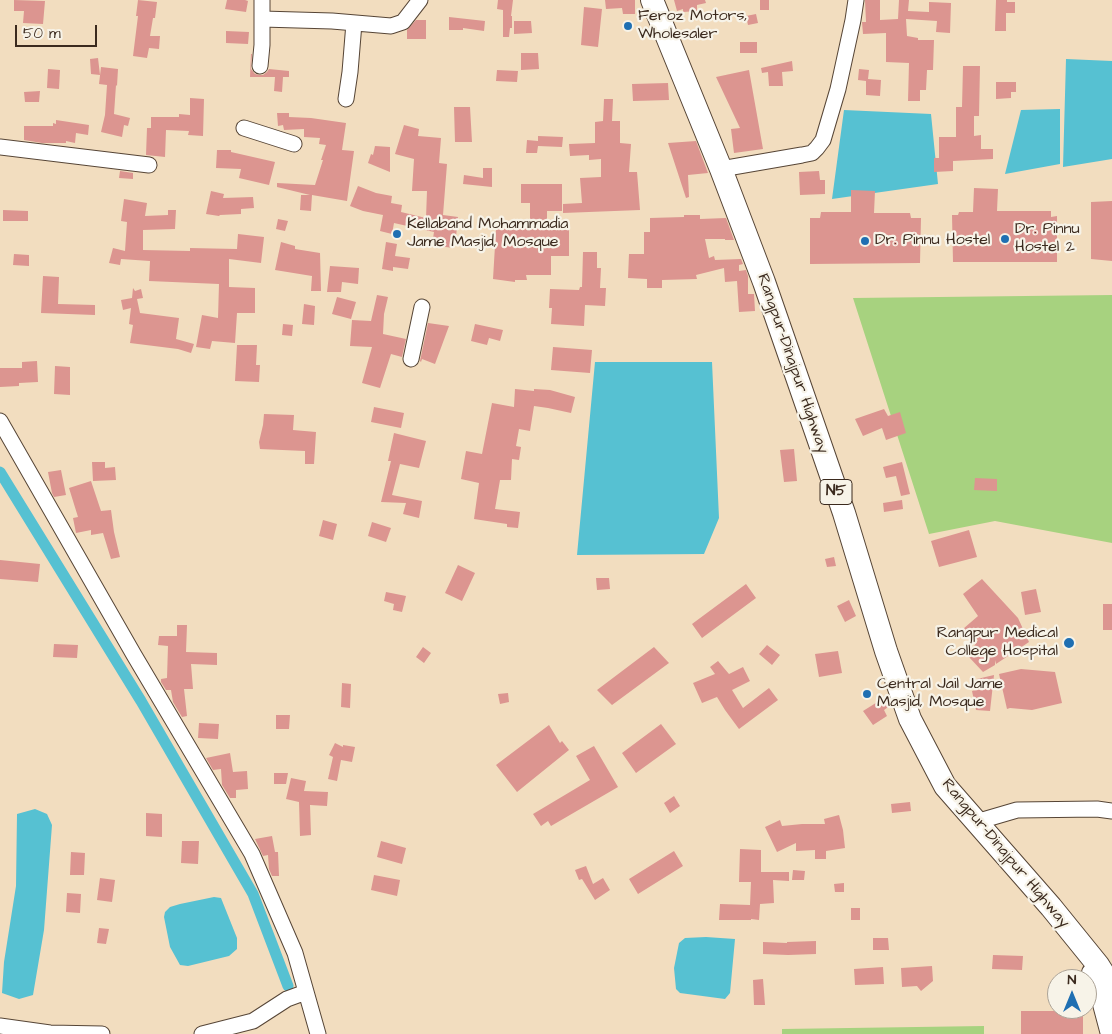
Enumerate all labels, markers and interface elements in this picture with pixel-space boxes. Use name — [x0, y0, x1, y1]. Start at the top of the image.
place label: Feroz Motors, Wholesaler — [638, 7, 747, 45]
scale bar — [18, 15, 100, 47]
marker: Feroz Motors, Wholesaler — [622, 20, 634, 32]
text: 50 m — [23, 23, 61, 44]
place label: Kellaband Mohammadia Jame Masjid, Mosque — [407, 215, 568, 253]
place label: Dr. Pinnu Hostel 2 — [1015, 220, 1080, 258]
marker: Kellaband Mohammadia Jame Masjid, Mosque — [391, 228, 403, 240]
place label: Dr. Pinnu Hostel — [875, 231, 990, 251]
marker: Dr. Pinnu Hostel 2 — [999, 233, 1011, 245]
marker: Dr. Pinnu Hostel — [859, 235, 871, 247]
street label: Rangpur-Dinajpur Highway — [752, 272, 832, 456]
road number: N5 — [820, 480, 852, 504]
place label: Rangpur Medical College Hospital — [937, 624, 1058, 662]
marker: Rangpur Medical College Hospital — [1062, 636, 1076, 650]
place label: Central Jail Jame Masjid, Mosque — [877, 675, 1003, 713]
marker: Central Jail Jame Masjid, Mosque — [861, 688, 873, 700]
street label: Rangpur-Dinajpur Highway — [937, 776, 1073, 932]
north arrow — [1047, 969, 1097, 1019]
text: N — [1068, 970, 1076, 990]

